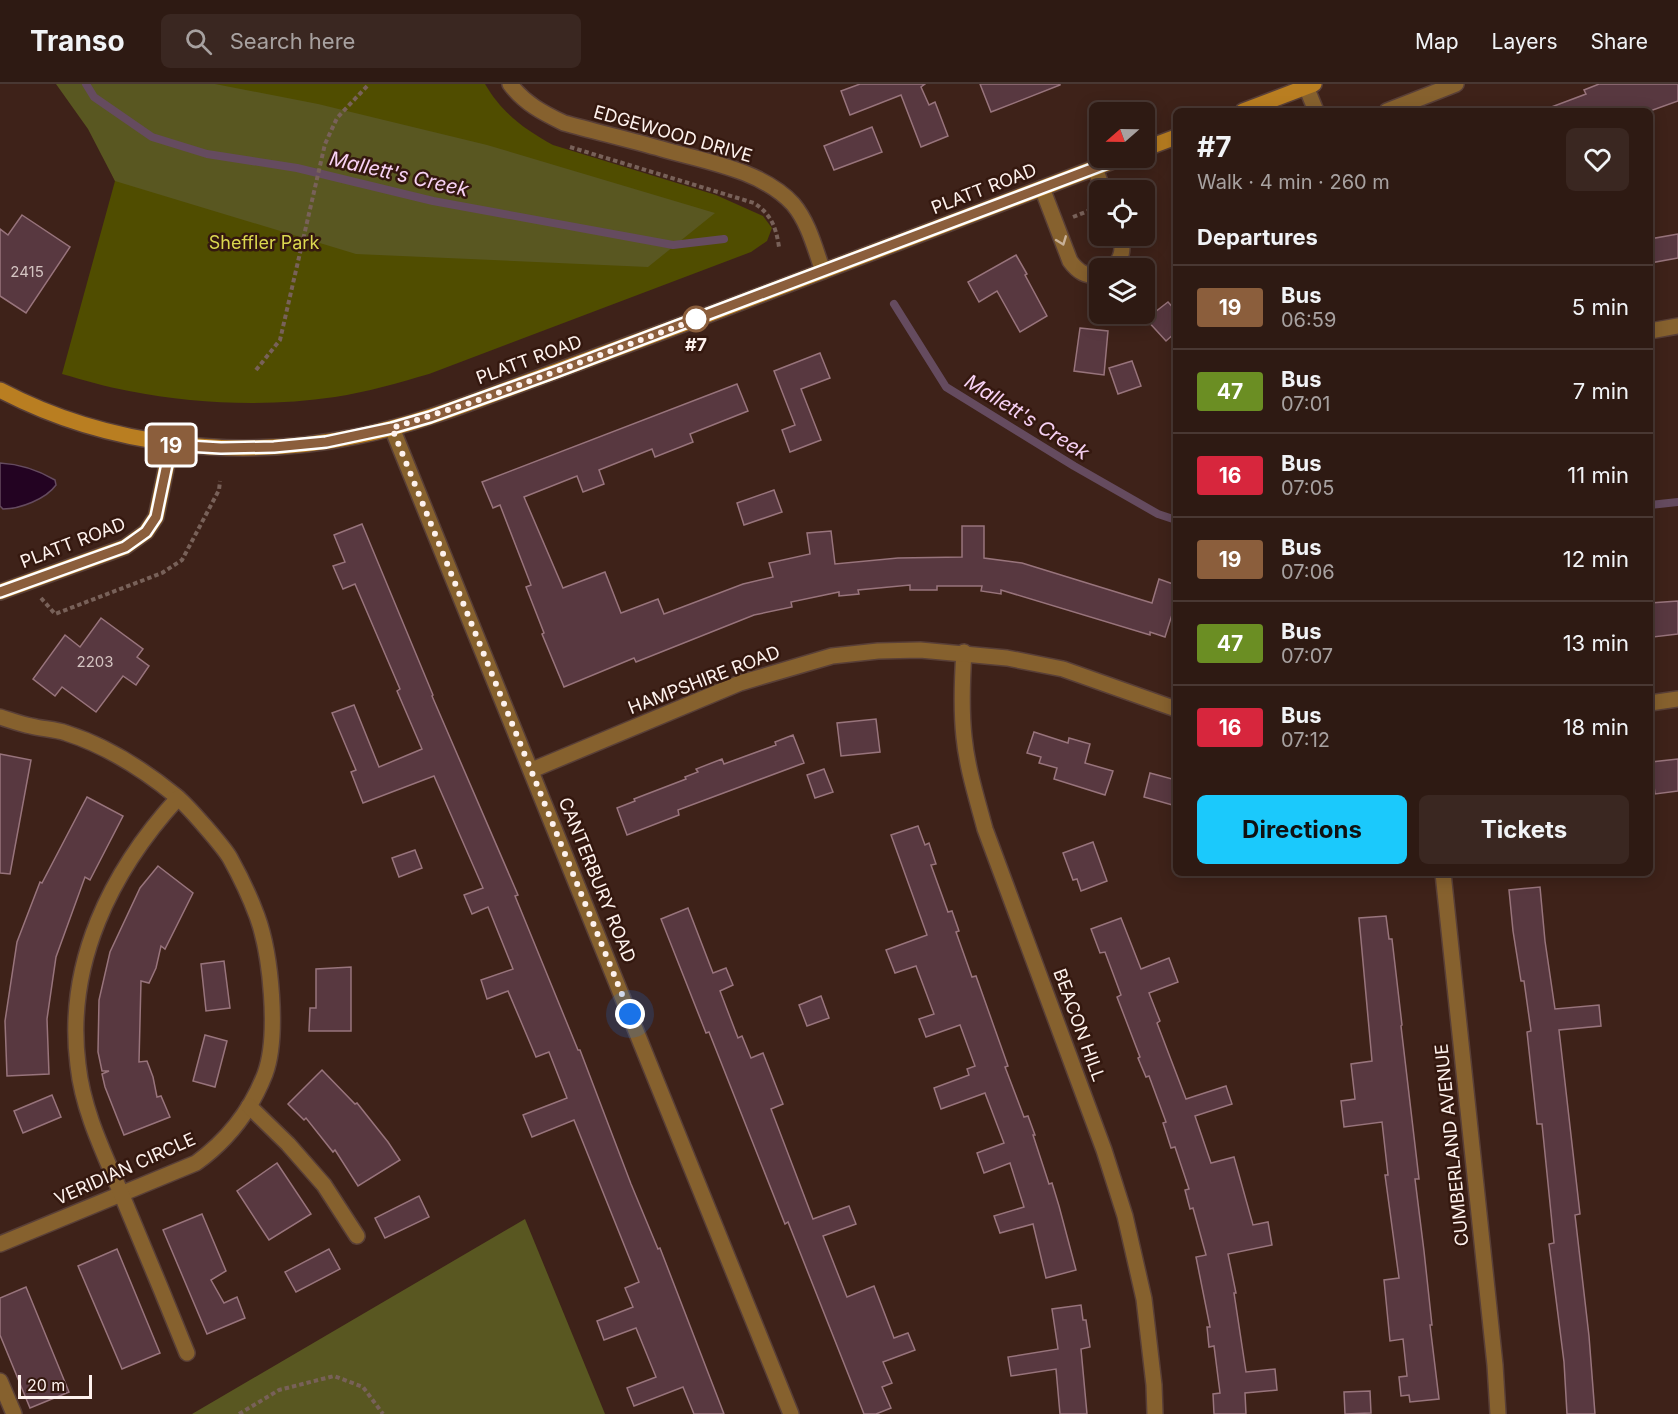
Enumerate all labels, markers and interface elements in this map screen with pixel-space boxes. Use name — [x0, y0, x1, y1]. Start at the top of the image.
search box — [161, 14, 581, 68]
text: Transo — [30, 24, 125, 58]
icon: search — [182, 25, 215, 58]
text: Search here — [230, 28, 355, 54]
text: Map — [1415, 29, 1459, 54]
text: Layers — [1492, 29, 1558, 54]
text: Share — [1591, 29, 1648, 54]
street label: EDGEWOOD DRIVE — [591, 101, 755, 166]
north arrow — [1089, 102, 1155, 168]
map controls — [1089, 102, 1155, 324]
button: heart — [1566, 128, 1629, 191]
text: #7 — [1197, 130, 1231, 164]
water label: Mallett's Creek — [327, 146, 472, 202]
street label: PLATT ROAD — [928, 159, 1039, 218]
text: Walk · 4 min · 260 m — [1197, 170, 1390, 194]
button: locate — [1089, 180, 1155, 246]
text: Departures — [1197, 224, 1318, 250]
park label: Sheffler Park — [209, 232, 319, 253]
one-way arrow — [1055, 235, 1067, 246]
button: layers — [1089, 258, 1155, 324]
house number: 2415 — [10, 262, 44, 281]
text: Bus — [1281, 282, 1322, 308]
text: 5 min — [1572, 294, 1629, 320]
text: 19 — [1219, 295, 1241, 320]
marker: #7 — [683, 306, 709, 332]
text: 06:59 — [1281, 308, 1336, 332]
street label: PLATT ROAD — [473, 331, 585, 388]
place label: #7 — [685, 334, 707, 355]
text: Bus — [1281, 366, 1322, 392]
water label: Mallett's Creek — [960, 369, 1094, 465]
text: 7 min — [1573, 378, 1629, 404]
text: 47 — [1217, 379, 1243, 404]
text: 07:01 — [1281, 392, 1330, 416]
line badge: 19 — [144, 426, 198, 464]
text: 19 — [160, 433, 182, 458]
text: Bus — [1281, 450, 1322, 476]
text: 11 min — [1567, 462, 1629, 488]
text: 16 — [1219, 463, 1241, 488]
text: 07:05 — [1281, 476, 1334, 500]
street label: PLATT ROAD — [17, 513, 128, 572]
text: Bus — [1281, 534, 1322, 560]
text: 12 min — [1563, 546, 1629, 572]
text: 19 — [1219, 547, 1241, 572]
text: 07:06 — [1281, 560, 1335, 584]
text: Bus — [1281, 618, 1322, 644]
text: 13 min — [1563, 630, 1629, 656]
text: 47 — [1217, 631, 1243, 656]
street label: HAMPSHIRE ROAD — [625, 641, 783, 718]
text: 07:07 — [1281, 644, 1333, 668]
house number: 2203 — [76, 652, 114, 671]
text: Bus — [1281, 702, 1322, 728]
text: 18 min — [1563, 714, 1629, 740]
text: 16 — [1219, 715, 1241, 740]
text: 07:12 — [1281, 728, 1330, 752]
street label: CANTERBURY ROAD — [555, 794, 640, 966]
button: Directions — [1197, 795, 1407, 864]
button: Tickets — [1419, 795, 1629, 864]
street label: BEACON HILL — [1049, 966, 1110, 1084]
your location — [615, 999, 645, 1029]
street label: CUMBERLAND AVENUE — [1430, 1043, 1473, 1247]
street label: VERIDIAN CIRCLE — [51, 1128, 199, 1209]
scale bar — [18, 1372, 92, 1400]
text: 20 m — [27, 1375, 65, 1395]

